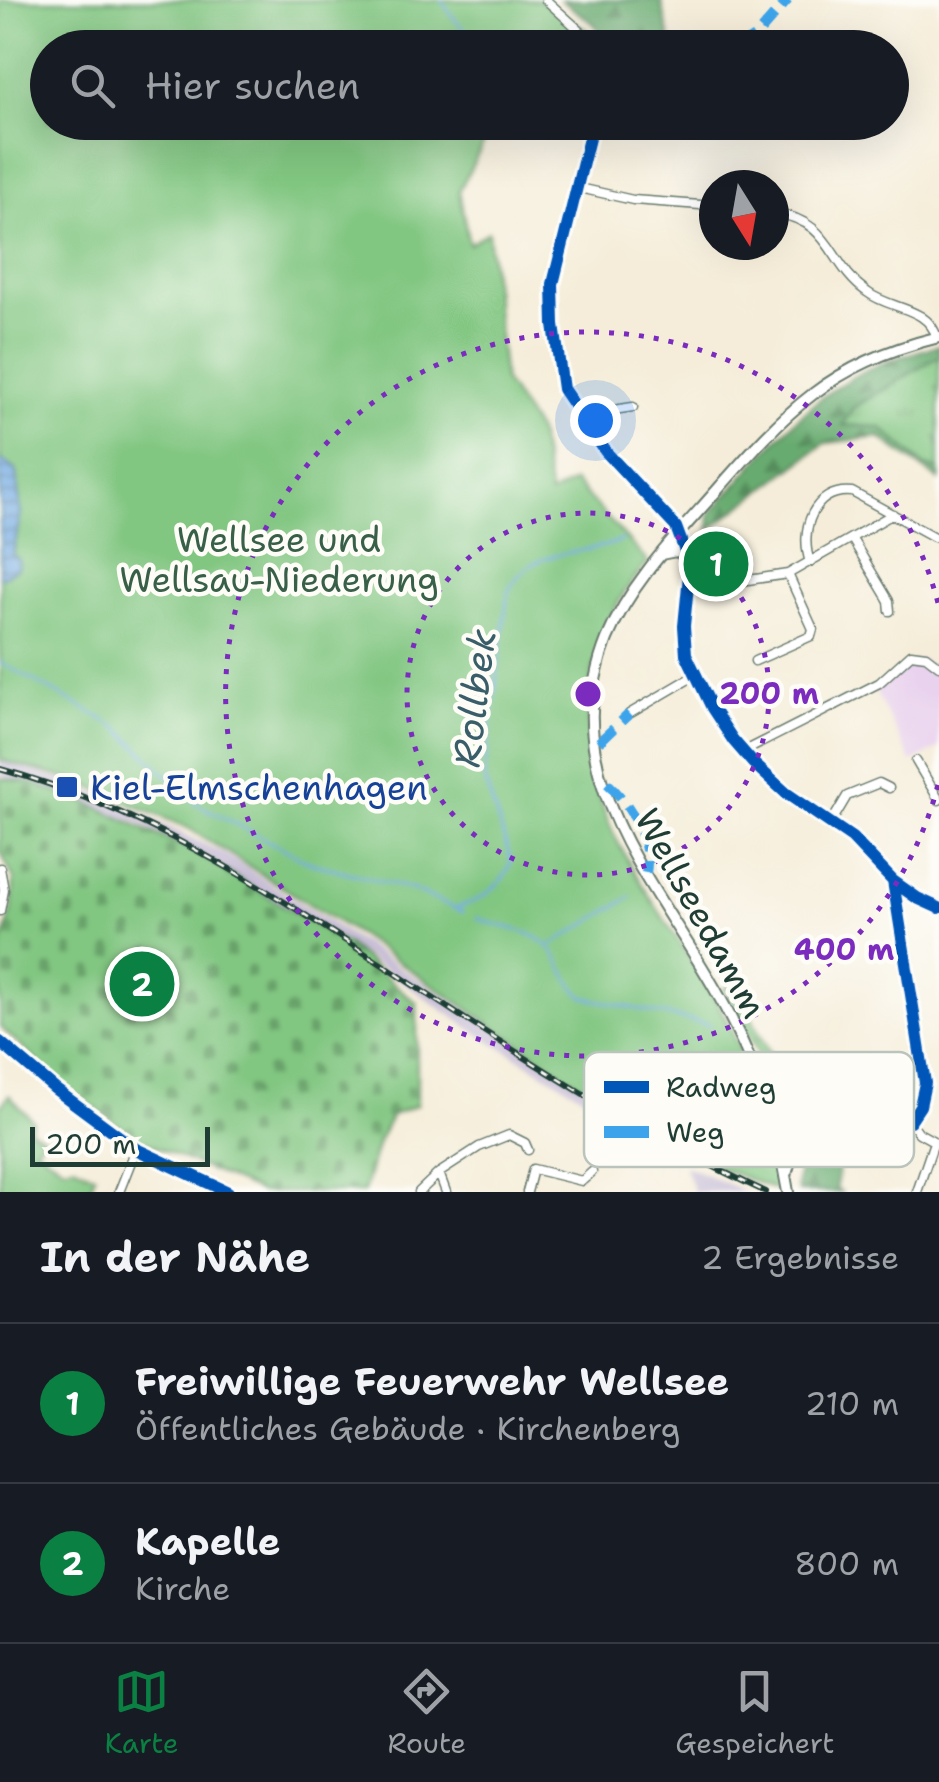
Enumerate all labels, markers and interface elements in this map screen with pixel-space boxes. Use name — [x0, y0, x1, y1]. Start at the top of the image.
search box — [30, 30, 909, 140]
icon: search — [65, 58, 120, 113]
text: Hier suchen — [145, 60, 360, 111]
north arrow — [699, 170, 789, 260]
your location — [570, 395, 621, 446]
park label: Wellsee und Wellsau-Niederung — [119, 516, 439, 603]
pin: 1 — [684, 526, 748, 602]
water label: Rollbek — [440, 626, 508, 770]
text: 200 m — [719, 673, 819, 714]
centre of rings — [570, 676, 606, 712]
place label: Kiel-Elmschenhagen — [90, 764, 428, 811]
marker: Kiel-Elmschenhagen — [54, 774, 80, 800]
street label: Wellseedamm — [624, 800, 778, 1026]
text: 400 m — [794, 929, 894, 970]
pin: 2 — [110, 946, 174, 1022]
legend — [584, 1052, 914, 1167]
text: Radweg — [666, 1068, 776, 1106]
text: Weg — [666, 1113, 724, 1151]
scale bar — [30, 1122, 210, 1166]
text: 200 m — [45, 1125, 136, 1163]
text: In der Nähe — [40, 1229, 310, 1285]
text: 2 Ergebnisse — [701, 1236, 899, 1279]
text: Freiwillige Feuerwehr Wellsee — [135, 1356, 729, 1407]
text: 1 — [65, 1382, 80, 1425]
text: 210 m — [805, 1382, 899, 1425]
text: Öffentliches Gebäude · Kirchenberg — [135, 1407, 681, 1450]
text: Kapelle — [135, 1516, 281, 1567]
text: 2 — [61, 1542, 84, 1585]
text: 800 m — [794, 1542, 899, 1585]
text: Kirche — [135, 1567, 230, 1610]
tab: Karte — [104, 1664, 178, 1762]
tab: Route — [387, 1664, 466, 1762]
tab: Gespeichert — [675, 1664, 835, 1762]

